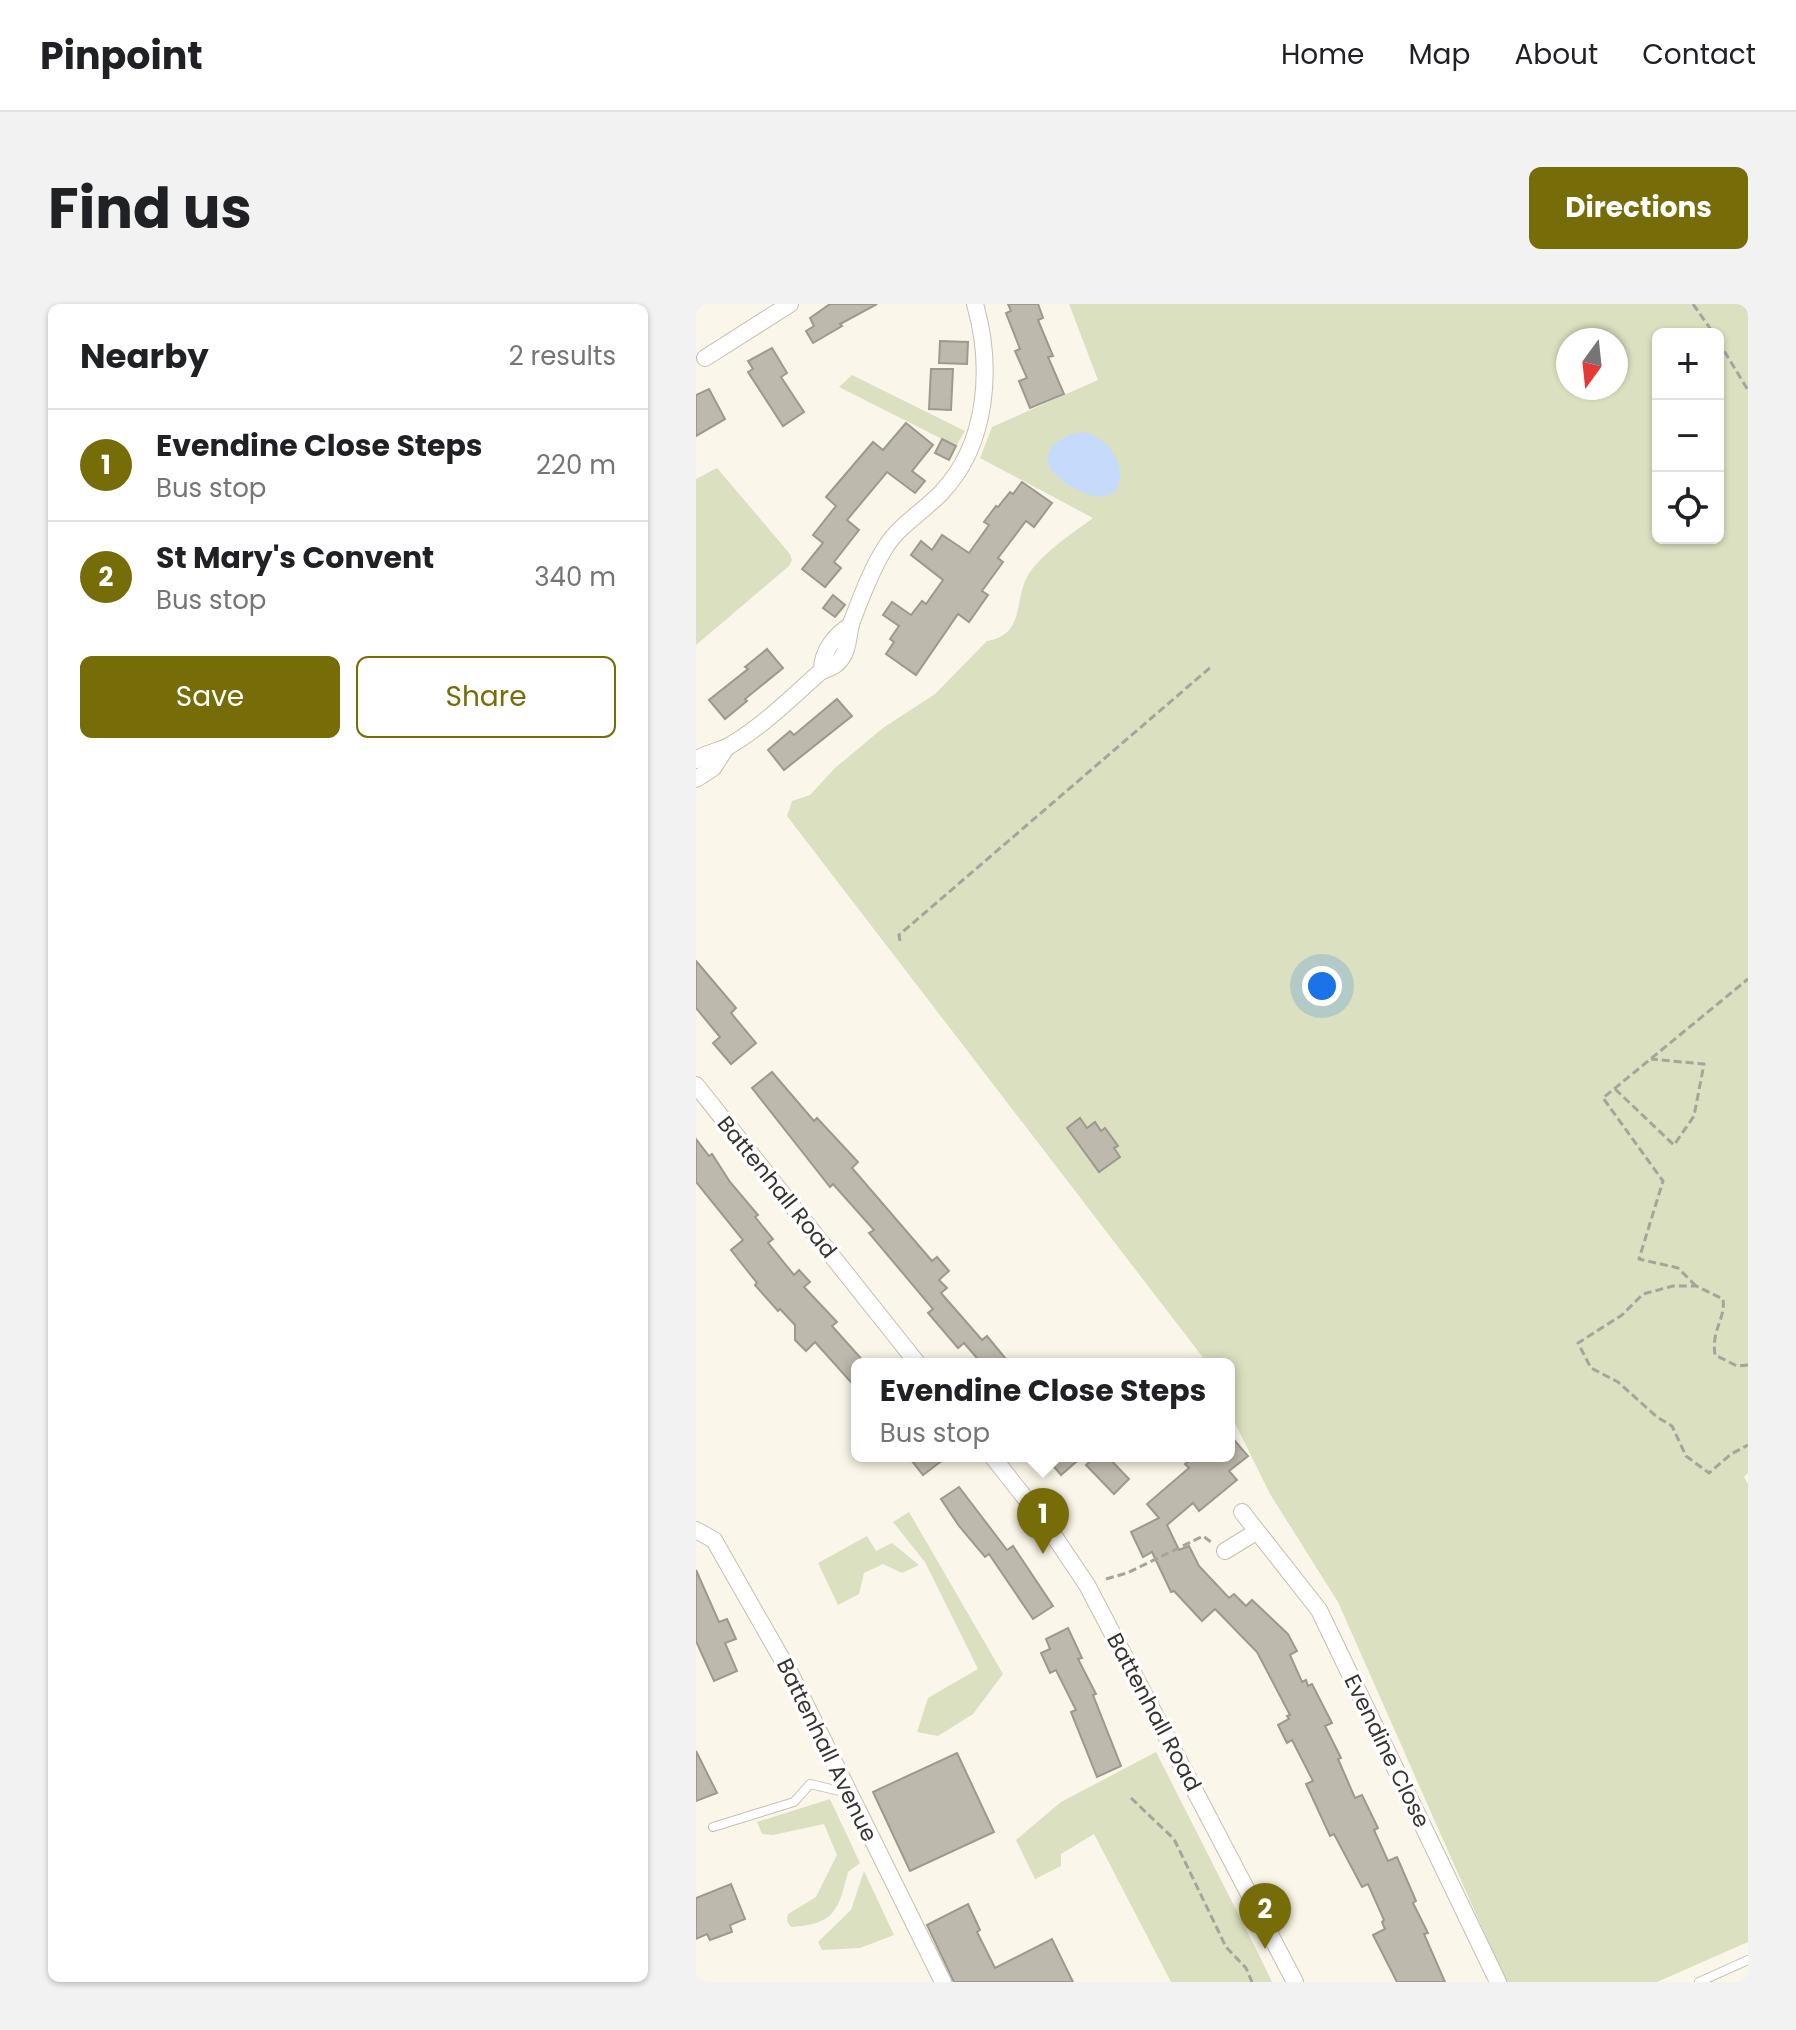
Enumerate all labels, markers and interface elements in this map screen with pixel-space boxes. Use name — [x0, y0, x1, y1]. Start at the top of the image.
text: Pinpoint — [40, 29, 203, 82]
text: Home — [1281, 35, 1364, 74]
text: Map — [1408, 35, 1470, 74]
text: About — [1514, 35, 1598, 74]
text: Contact — [1642, 35, 1756, 74]
button: Directions — [1529, 167, 1748, 249]
text: Find us — [48, 169, 252, 248]
north arrow — [1556, 328, 1628, 400]
map controls — [1652, 328, 1724, 544]
button: + — [1652, 328, 1724, 400]
text: Nearby — [80, 332, 209, 380]
text: 2 results — [509, 338, 616, 374]
button: − — [1652, 400, 1724, 472]
text: Evendine Close Steps — [156, 424, 483, 467]
text: 1 — [101, 447, 111, 483]
text: 220 m — [536, 447, 616, 483]
text: Bus stop — [156, 470, 266, 506]
button: locate — [1652, 472, 1724, 544]
text: St Mary's Convent — [156, 536, 434, 579]
text: 2 — [99, 559, 113, 595]
text: 340 m — [534, 559, 616, 595]
text: Bus stop — [156, 582, 266, 618]
button: Save — [80, 656, 340, 738]
button: Share — [356, 656, 616, 738]
your location — [1302, 966, 1342, 1006]
street label: Battenhall Road — [710, 1109, 844, 1265]
popup — [851, 1358, 1235, 1462]
text: Evendine Close Steps — [880, 1369, 1206, 1412]
text: Bus stop — [880, 1415, 990, 1451]
pin: 1 — [1017, 1488, 1069, 1554]
street label: Battenhall Road — [1099, 1627, 1209, 1797]
street label: Battenhall Avenue — [769, 1653, 885, 1847]
street label: Evendine Close — [1337, 1669, 1437, 1833]
pin: 2 — [1239, 1883, 1291, 1949]

